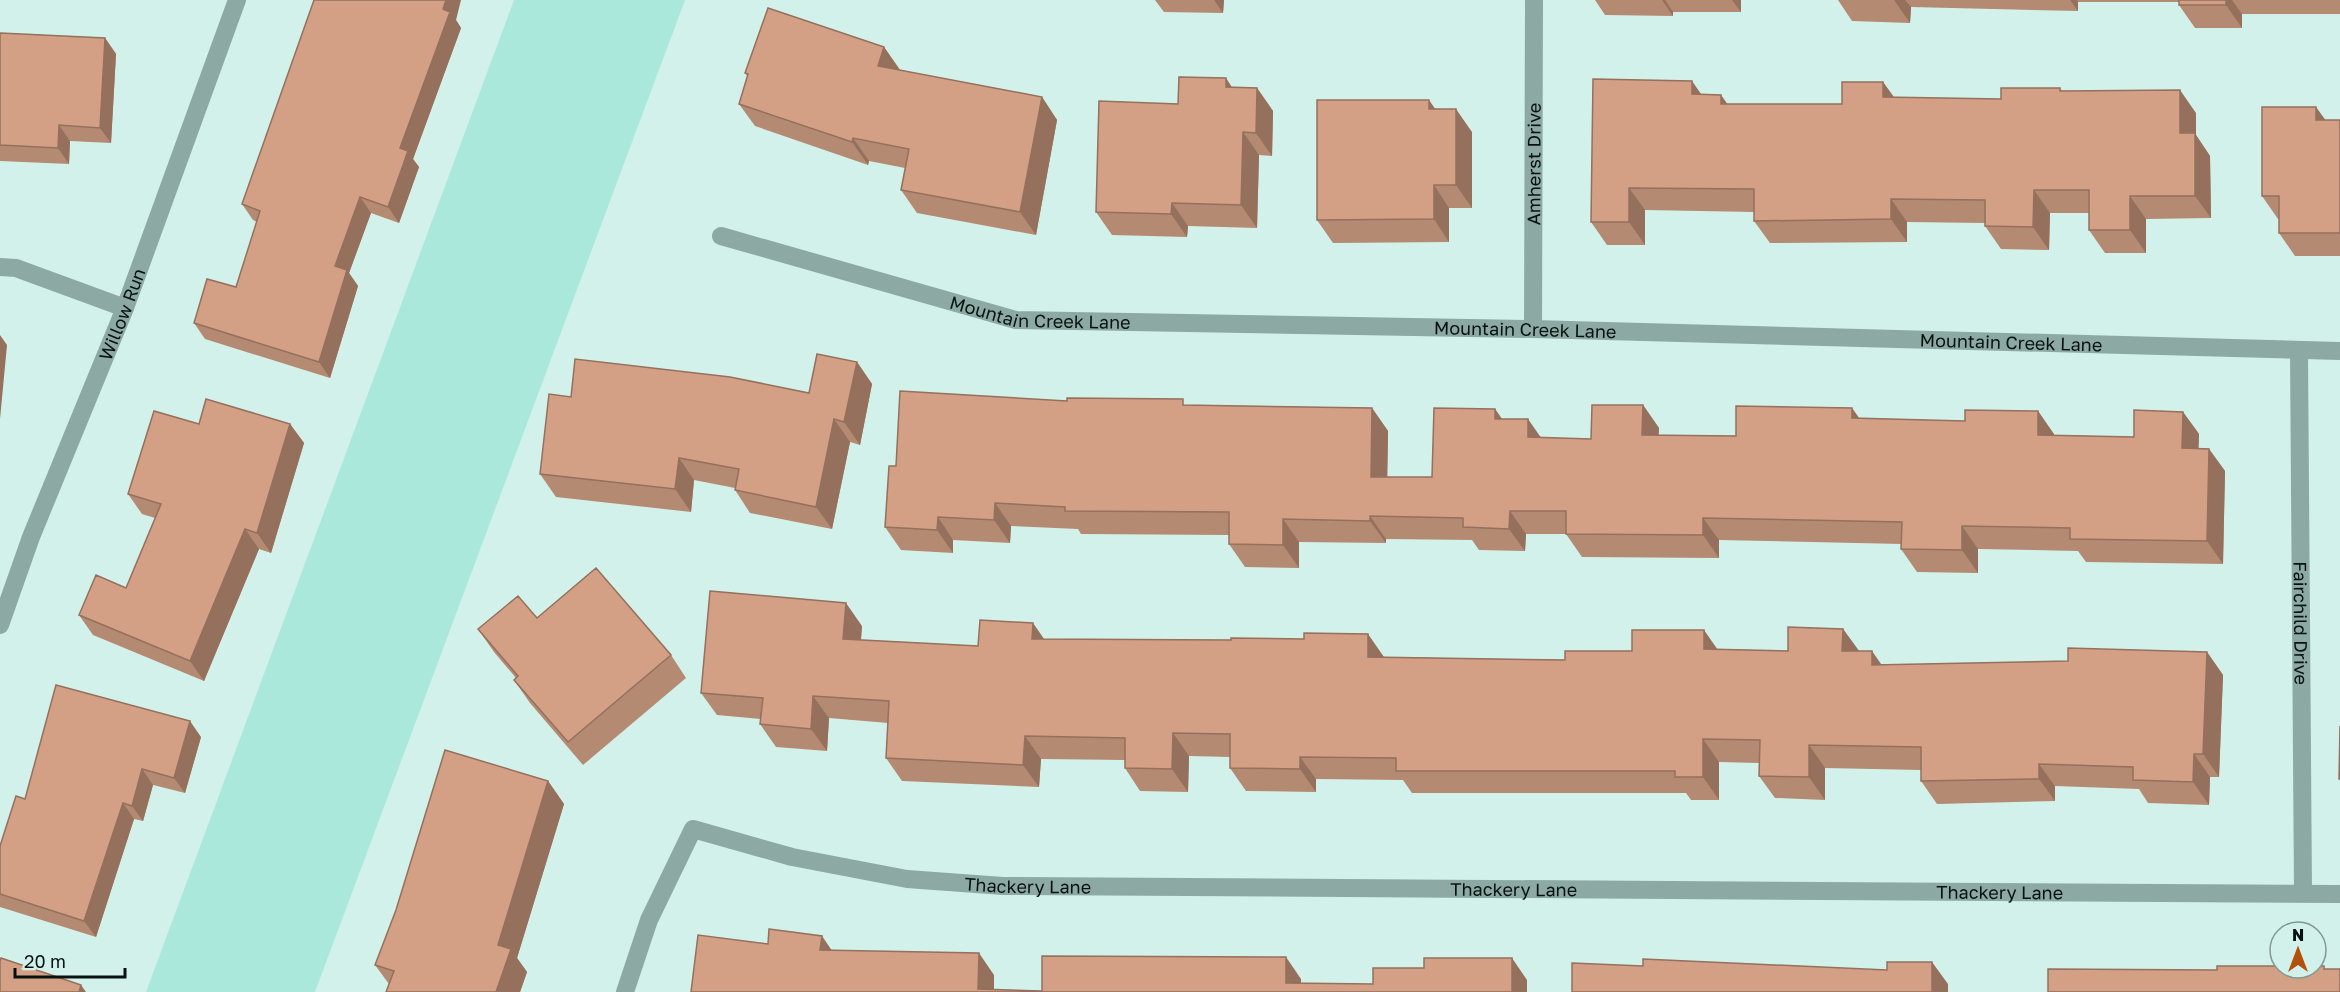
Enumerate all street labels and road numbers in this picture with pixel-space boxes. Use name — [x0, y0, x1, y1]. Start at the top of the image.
street label: Amherst Drive — [1522, 103, 1545, 225]
street label: Willow Run — [94, 265, 150, 363]
street label: Mountain Creek Lane — [948, 291, 1131, 333]
street label: Mountain Creek Lane — [1434, 316, 1617, 342]
street label: Mountain Creek Lane — [1919, 329, 2103, 356]
street label: Fairchild Drive — [2290, 561, 2312, 685]
street label: Thackery Lane — [964, 872, 1091, 898]
street label: Thackery Lane — [1450, 878, 1577, 900]
street label: Thackery Lane — [1936, 881, 2063, 903]

